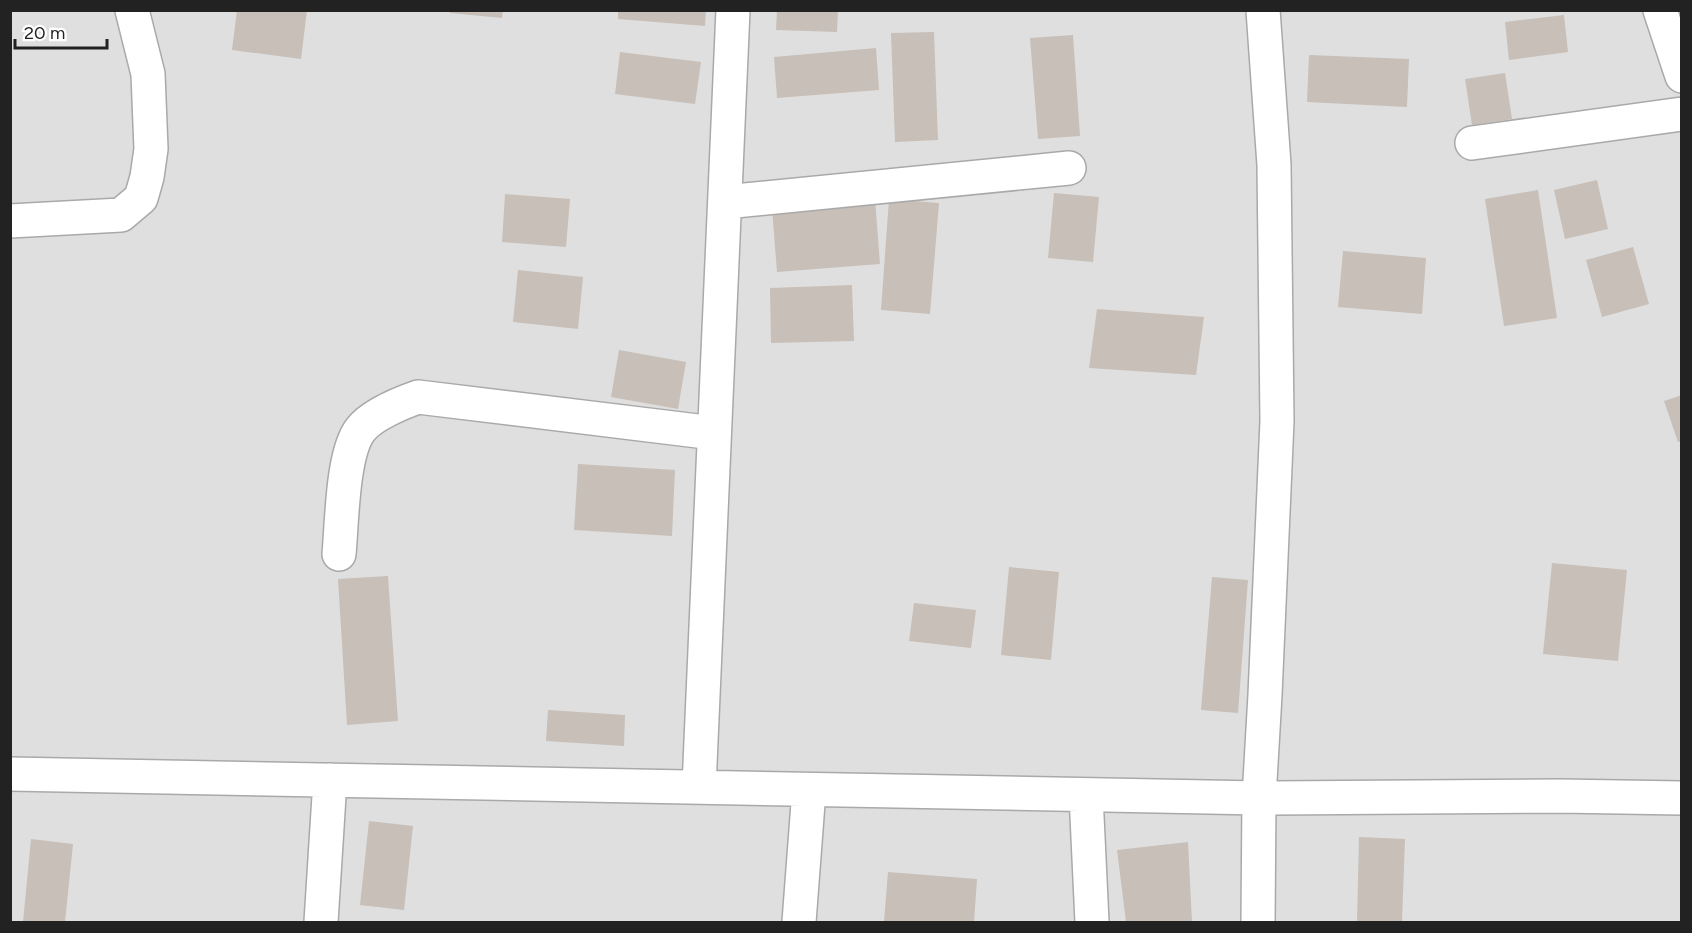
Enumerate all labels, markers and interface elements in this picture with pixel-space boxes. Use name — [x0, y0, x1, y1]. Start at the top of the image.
scale bar — [15, 12, 106, 50]
text: 20 m — [24, 22, 65, 44]

